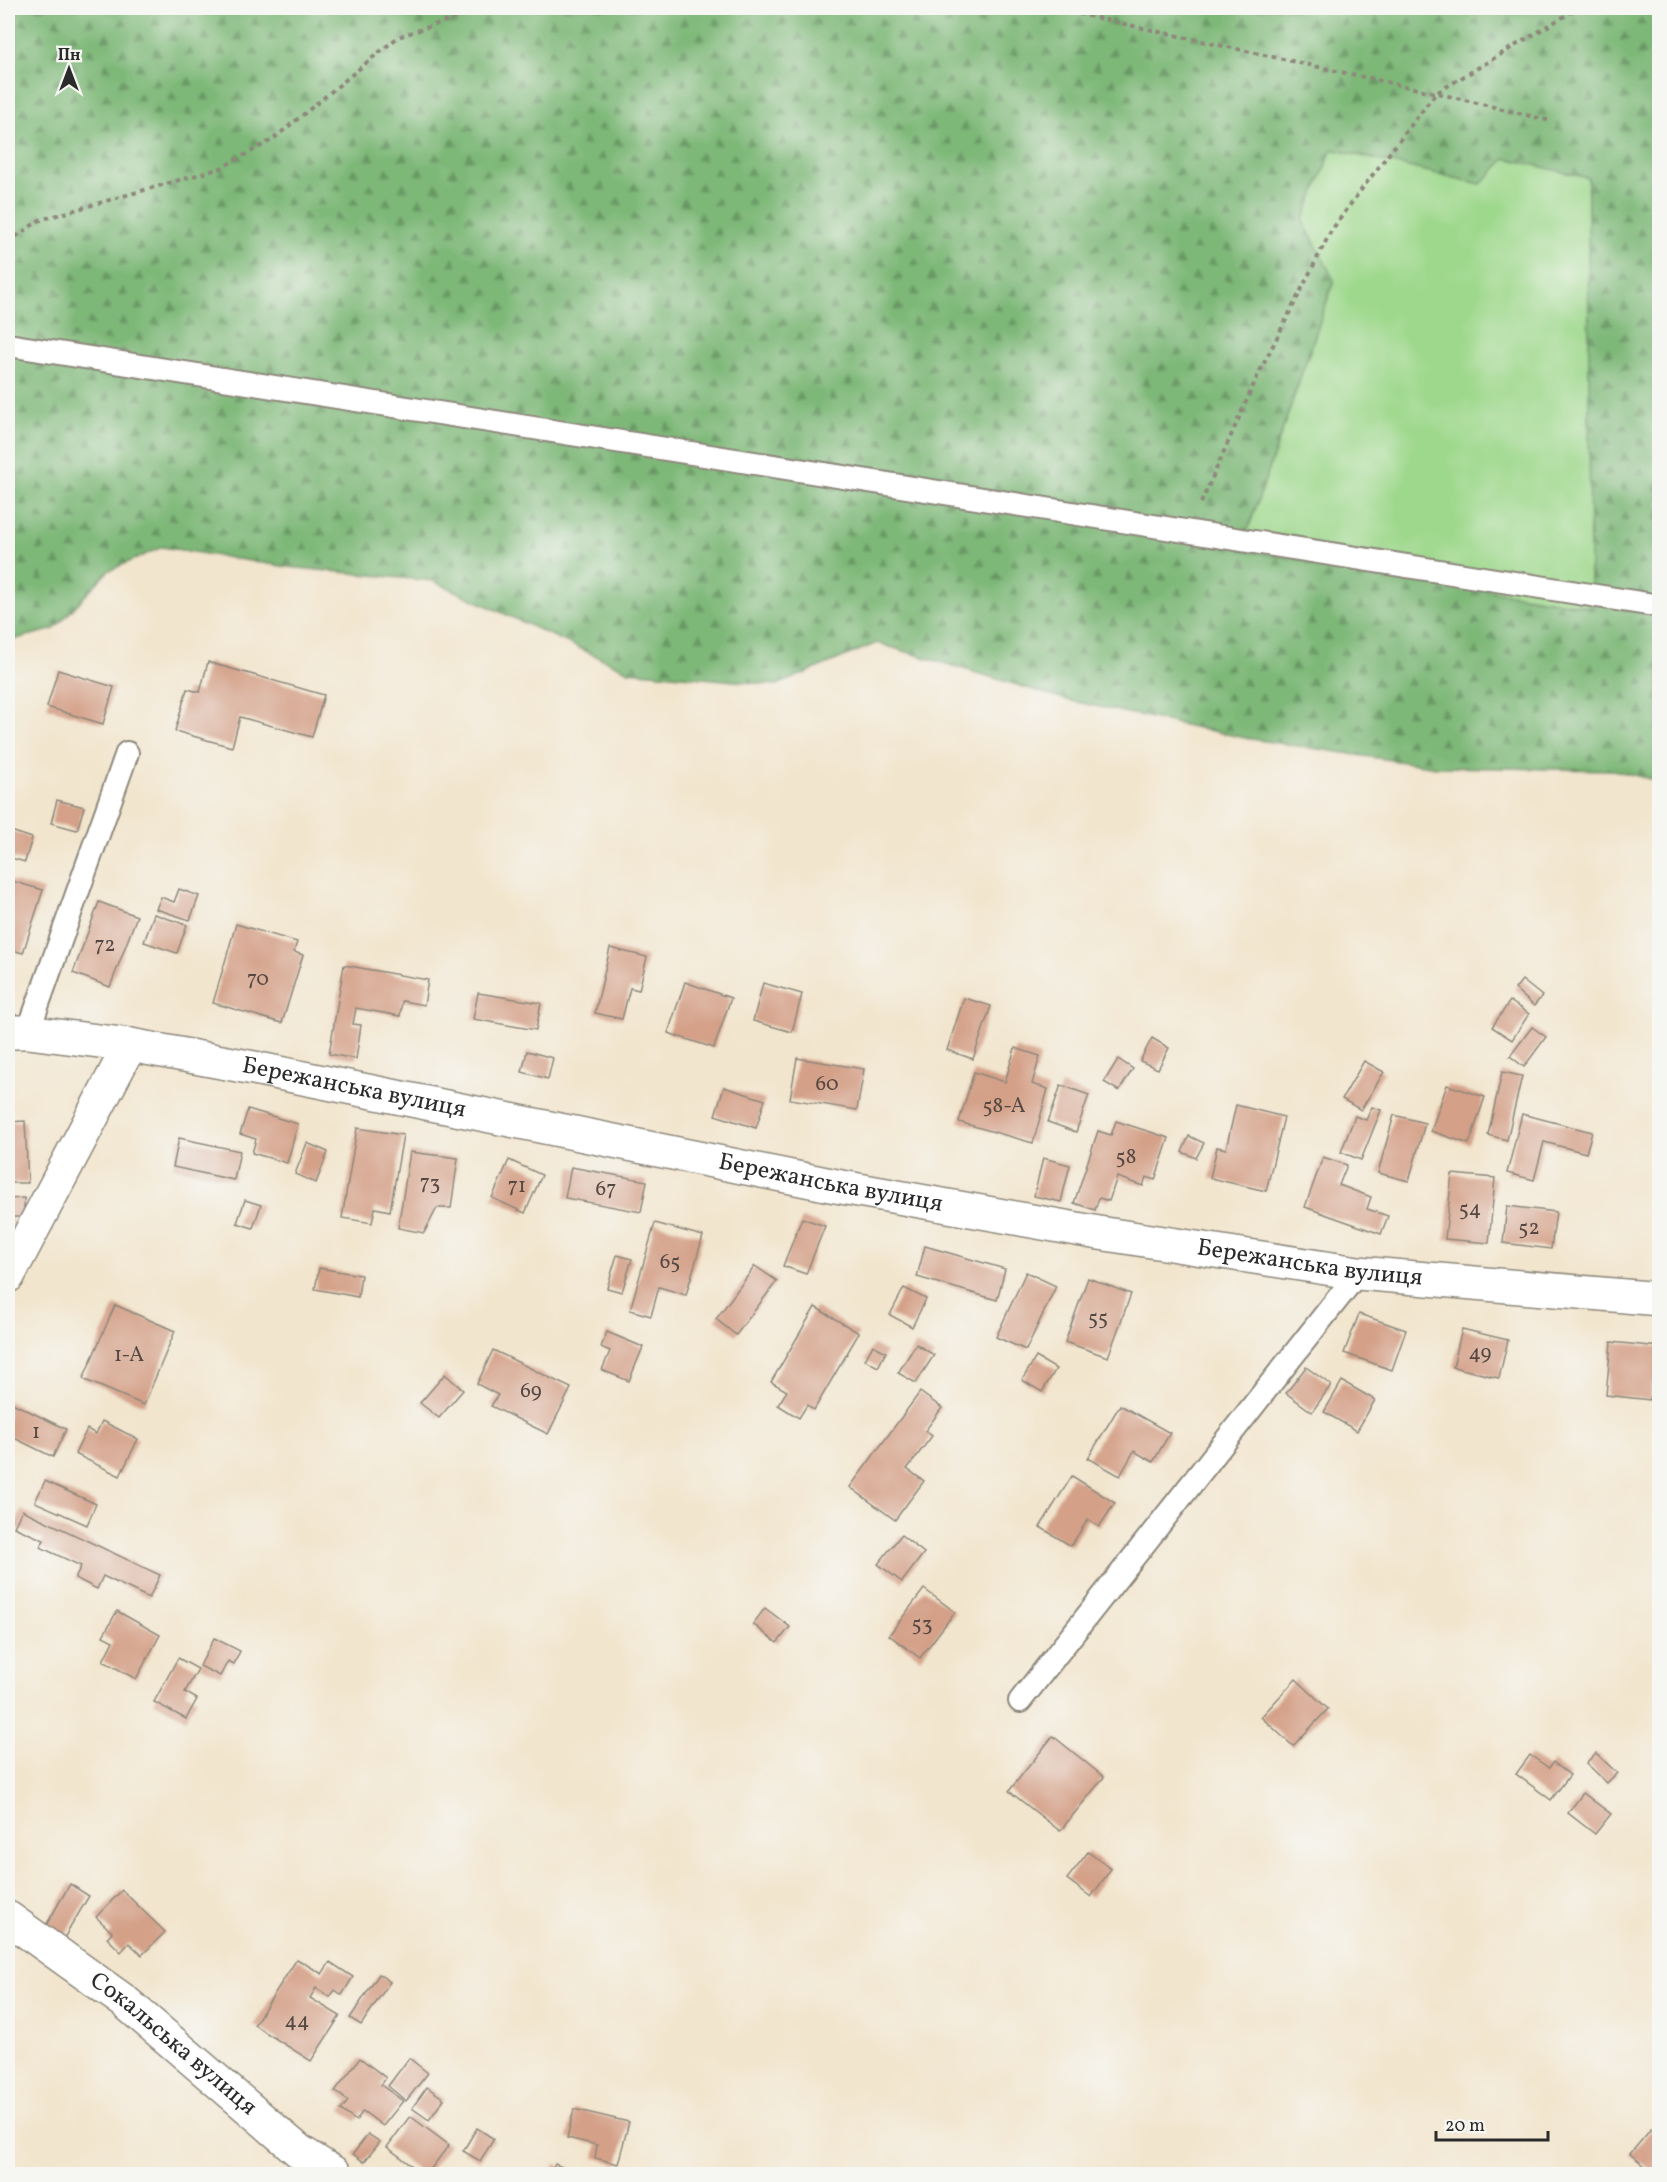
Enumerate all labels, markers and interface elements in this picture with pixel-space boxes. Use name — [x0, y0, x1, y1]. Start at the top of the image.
north arrow — [39, 39, 99, 99]
text: Пн — [58, 45, 80, 67]
house number: 72 — [94, 931, 116, 960]
house number: 70 — [247, 965, 269, 994]
street label: Бережанська вулиця — [239, 1049, 469, 1128]
house number: 60 — [815, 1070, 839, 1099]
house number: 58-А — [982, 1092, 1026, 1121]
house number: 58 — [1116, 1143, 1136, 1172]
street label: Бережанська вулиця — [715, 1146, 945, 1222]
house number: 73 — [420, 1169, 440, 1198]
house number: 71 — [508, 1172, 526, 1201]
house number: 67 — [596, 1175, 616, 1204]
house number: 54 — [1459, 1195, 1481, 1224]
house number: 52 — [1518, 1214, 1540, 1243]
street label: Бережанська вулиця — [1195, 1231, 1424, 1295]
house number: 65 — [660, 1248, 680, 1277]
house number: 55 — [1088, 1304, 1108, 1333]
house number: 49 — [1469, 1339, 1492, 1368]
house number: 1-А — [114, 1341, 144, 1370]
house number: 69 — [520, 1377, 542, 1406]
house number: 1 — [32, 1418, 40, 1447]
house number: 53 — [912, 1610, 932, 1639]
street label: Сокальська вулиця — [82, 1965, 264, 2124]
house number: 44 — [284, 2007, 310, 2036]
scale bar — [1436, 2104, 1548, 2142]
text: 20 m — [1445, 2114, 1485, 2139]

